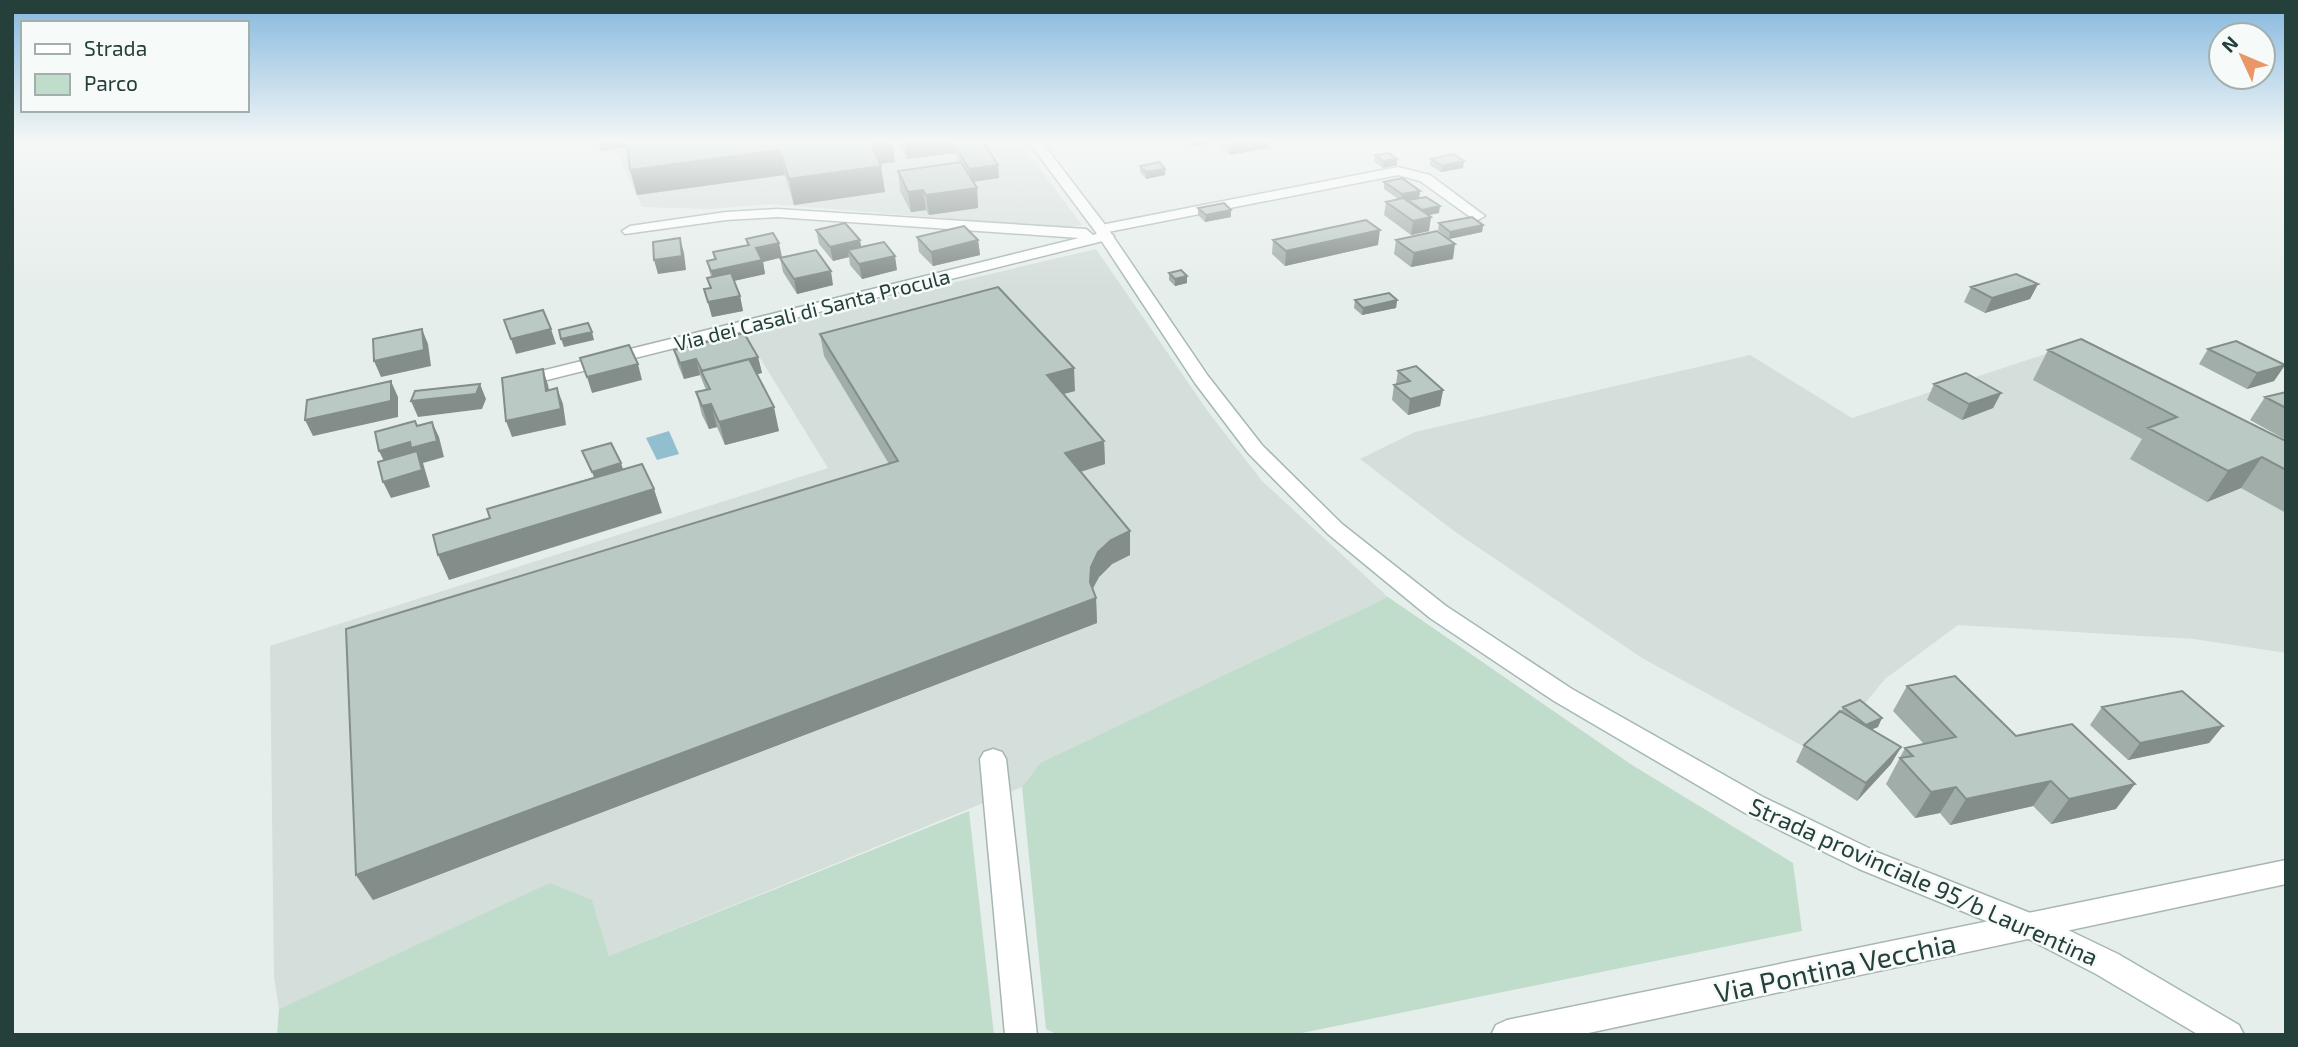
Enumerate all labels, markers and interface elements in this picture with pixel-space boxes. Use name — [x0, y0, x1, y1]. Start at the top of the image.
legend — [21, 21, 248, 112]
north arrow — [2207, 21, 2277, 91]
text: N — [2216, 31, 2242, 57]
text: Strada — [84, 35, 147, 60]
text: Parco — [84, 70, 138, 95]
street label: Via dei Casali di Santa Procula — [672, 263, 952, 355]
street label: Strada provinciale 95/b Laurentina — [1745, 791, 2103, 971]
street label: Via Pontina Vecchia — [1711, 925, 1959, 1009]

